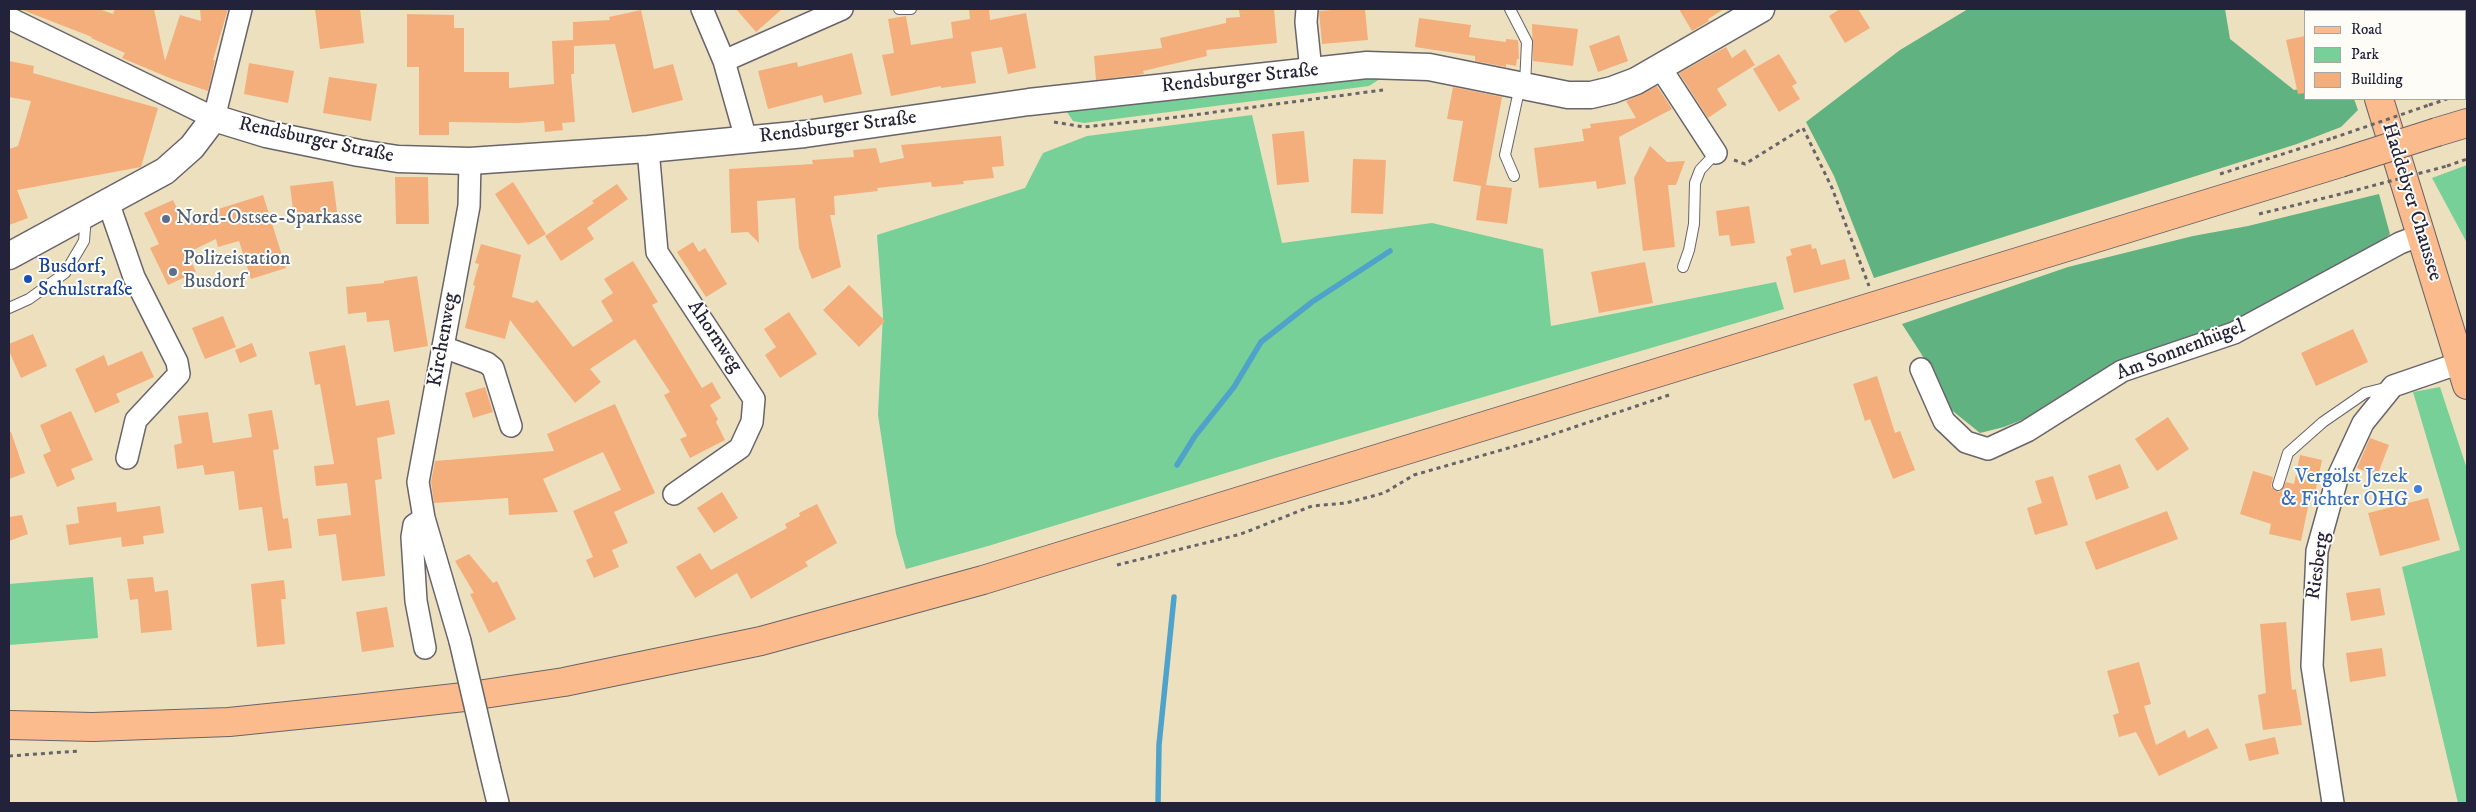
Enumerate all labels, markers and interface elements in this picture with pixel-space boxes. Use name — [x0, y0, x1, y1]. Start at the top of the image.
legend — [2304, 10, 2466, 100]
text: Road — [2351, 20, 2382, 39]
text: Park — [2351, 45, 2379, 64]
street label: Rendsburger Straße — [1160, 59, 1320, 99]
text: Building — [2351, 70, 2403, 89]
street label: Rendsburger Straße — [758, 106, 918, 150]
street label: Rendsburger Straße — [236, 113, 396, 169]
street label: Haddebyer Chaussee — [2376, 120, 2446, 284]
place label: Nord-Ostsee-Sparkasse — [176, 207, 362, 231]
marker: Nord-Ostsee-Sparkasse — [160, 213, 172, 225]
place label: Polizeistation Busdorf — [183, 248, 290, 295]
place label: Busdorf, Schulstraße — [38, 256, 133, 303]
marker: Polizeistation Busdorf — [167, 266, 179, 278]
marker: Busdorf, Schulstraße — [22, 273, 34, 285]
street label: Kirchenweg — [424, 291, 464, 389]
street label: Ahornweg — [681, 297, 747, 377]
street label: Am Sonnenhügel — [2113, 315, 2249, 387]
place label: Vergölst Jezek & Fichter OHG — [2281, 466, 2408, 513]
marker: Vergölst Jezek & Fichter OHG — [2412, 483, 2424, 495]
street label: Riesberg — [2302, 531, 2336, 601]

